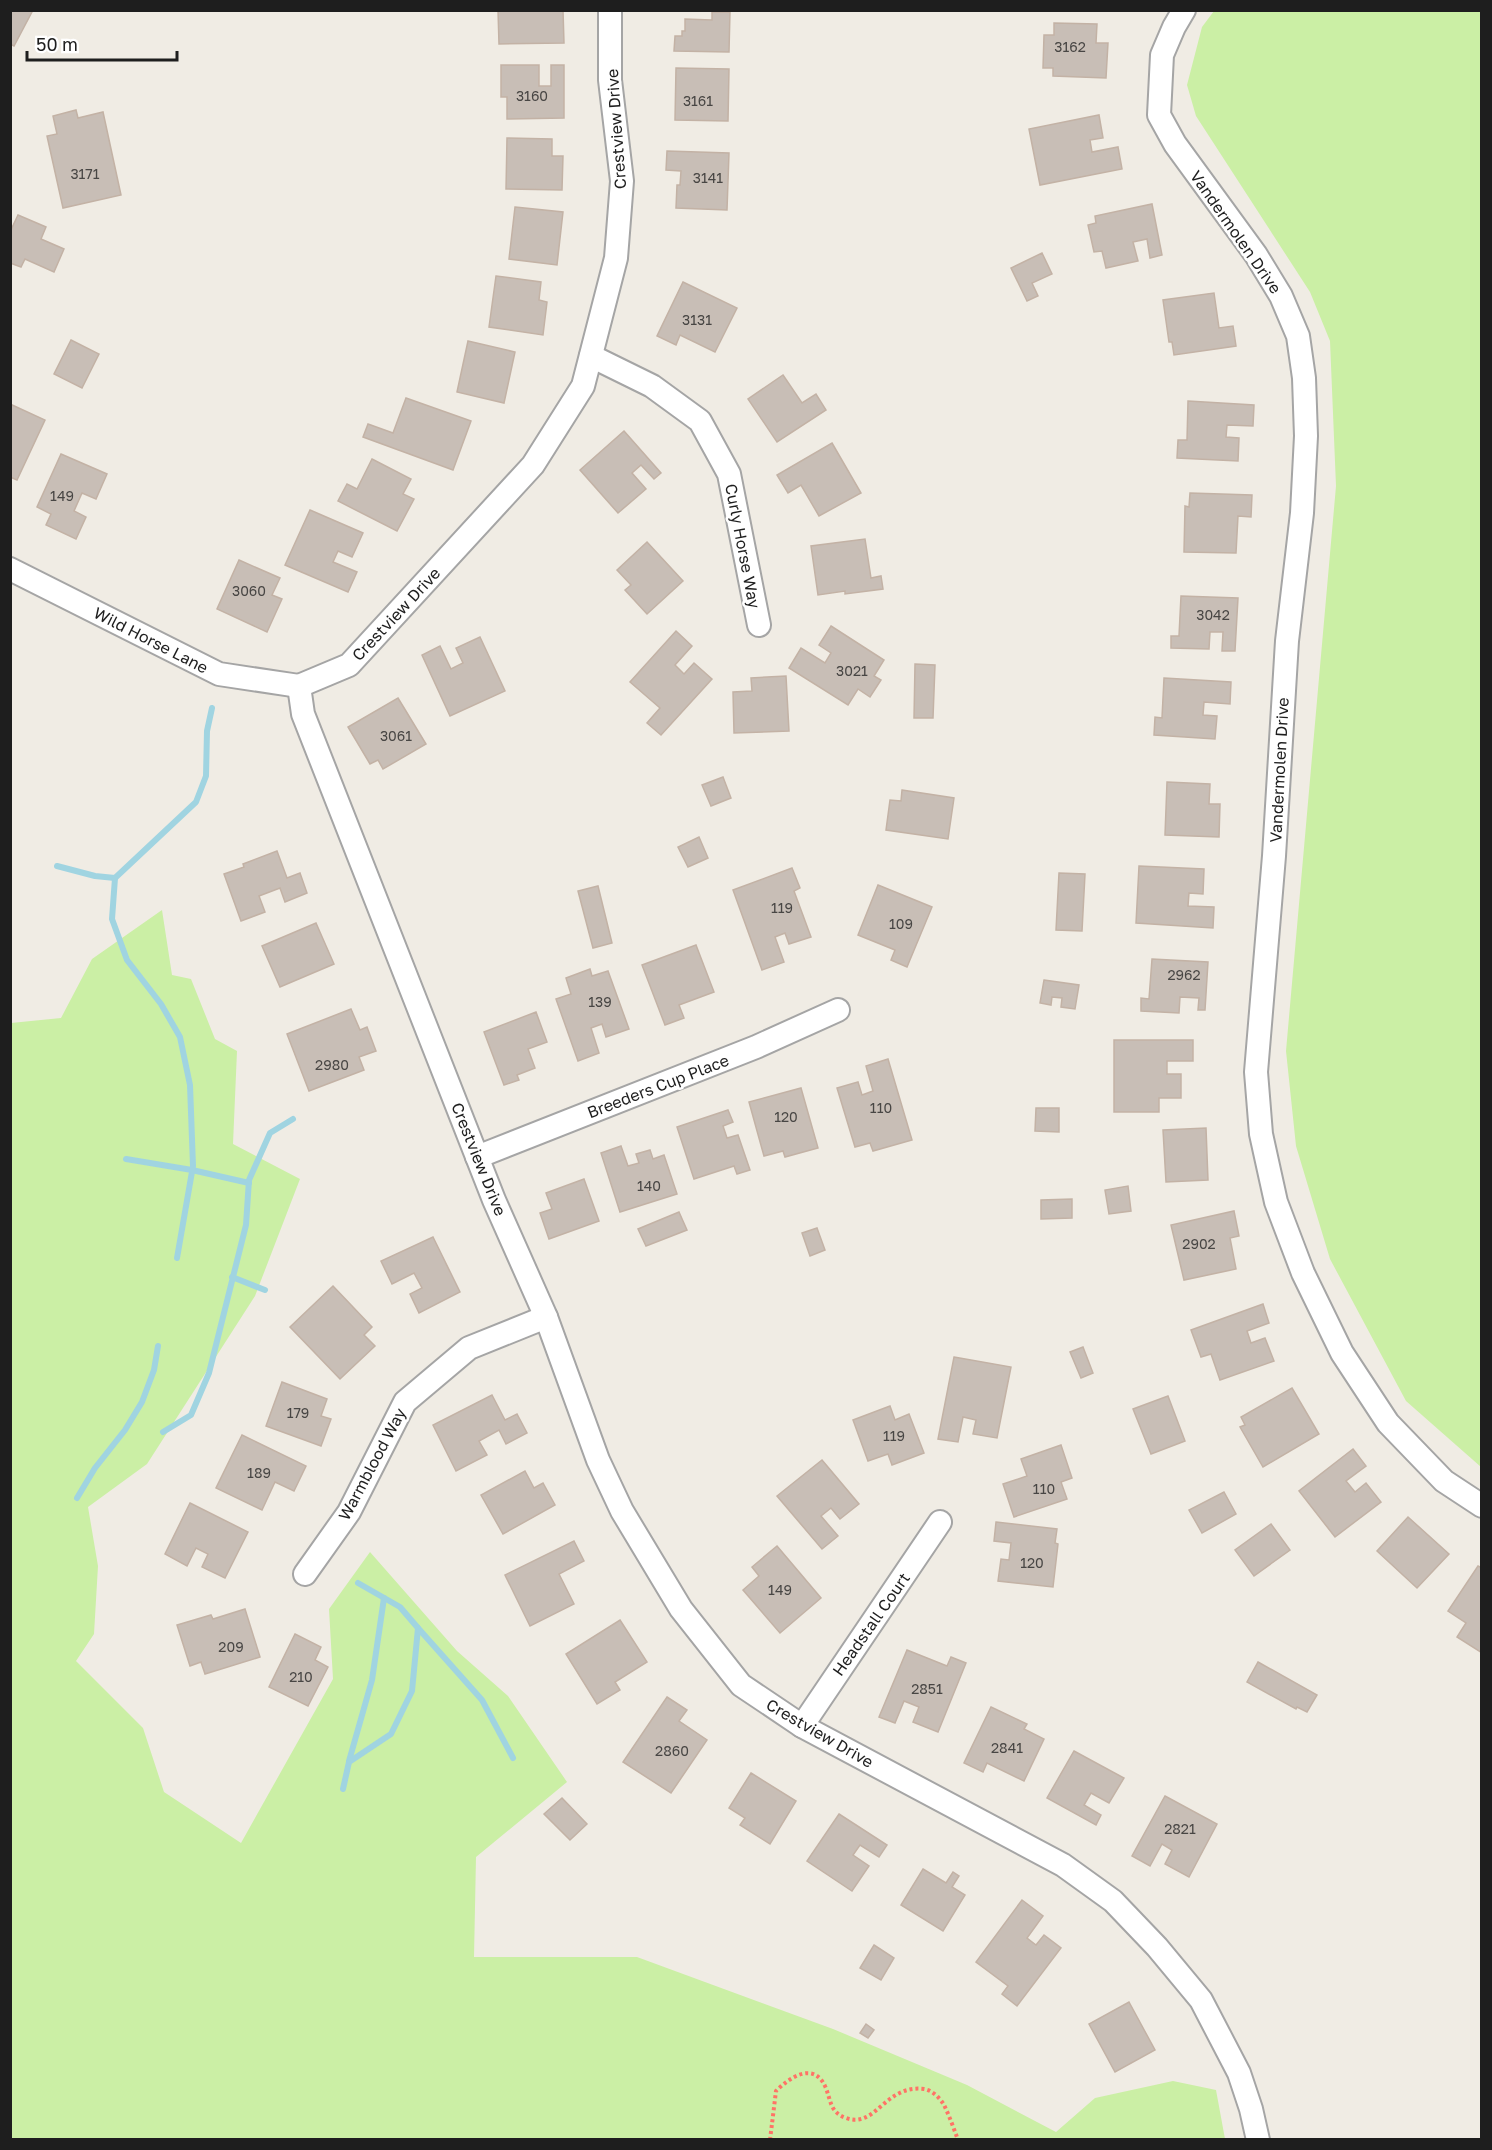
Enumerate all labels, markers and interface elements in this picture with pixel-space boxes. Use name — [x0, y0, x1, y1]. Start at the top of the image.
scale bar — [27, 24, 177, 62]
text: 50 m — [36, 33, 78, 55]
house number: 3162 — [1054, 38, 1086, 55]
street label: Crestview Drive — [602, 68, 630, 190]
house number: 3160 — [516, 87, 548, 104]
house number: 3161 — [683, 92, 713, 109]
house number: 3171 — [70, 165, 100, 182]
street label: Vandermolen Drive — [1186, 167, 1286, 297]
house number: 3141 — [693, 169, 723, 186]
house number: 3131 — [682, 311, 712, 328]
street label: Curly Horse Way — [721, 482, 765, 610]
house number: 149 — [50, 487, 74, 504]
street label: Crestview Drive — [348, 563, 444, 665]
house number: 3060 — [232, 582, 266, 599]
street label: Wild Horse Lane — [90, 603, 212, 677]
house number: 3042 — [1196, 606, 1230, 623]
house number: 3021 — [836, 662, 868, 679]
street label: Vandermolen Drive — [1265, 697, 1293, 843]
house number: 3061 — [380, 727, 412, 744]
house number: 119 — [771, 899, 793, 916]
house number: 109 — [889, 915, 913, 932]
house number: 2962 — [1167, 966, 1201, 983]
house number: 139 — [588, 993, 612, 1010]
street label: Breeders Cup Place — [584, 1050, 732, 1122]
house number: 2980 — [315, 1056, 349, 1073]
street label: Crestview Drive — [447, 1099, 511, 1219]
house number: 110 — [870, 1099, 892, 1116]
house number: 120 — [774, 1108, 798, 1125]
house number: 140 — [637, 1177, 661, 1194]
house number: 2902 — [1182, 1235, 1216, 1252]
house number: 179 — [287, 1404, 309, 1421]
street label: Warmblood Way — [334, 1404, 410, 1524]
house number: 119 — [883, 1427, 905, 1444]
house number: 189 — [247, 1464, 271, 1481]
house number: 110 — [1033, 1480, 1055, 1497]
house number: 120 — [1020, 1554, 1044, 1571]
street label: Headstall Court — [828, 1568, 914, 1680]
house number: 149 — [768, 1581, 792, 1598]
house number: 209 — [218, 1638, 244, 1655]
house number: 210 — [289, 1668, 313, 1685]
house number: 2851 — [911, 1680, 943, 1697]
street label: Crestview Drive — [763, 1694, 877, 1772]
house number: 2841 — [991, 1739, 1023, 1756]
house number: 2860 — [655, 1742, 689, 1759]
house number: 2821 — [1164, 1820, 1196, 1837]

